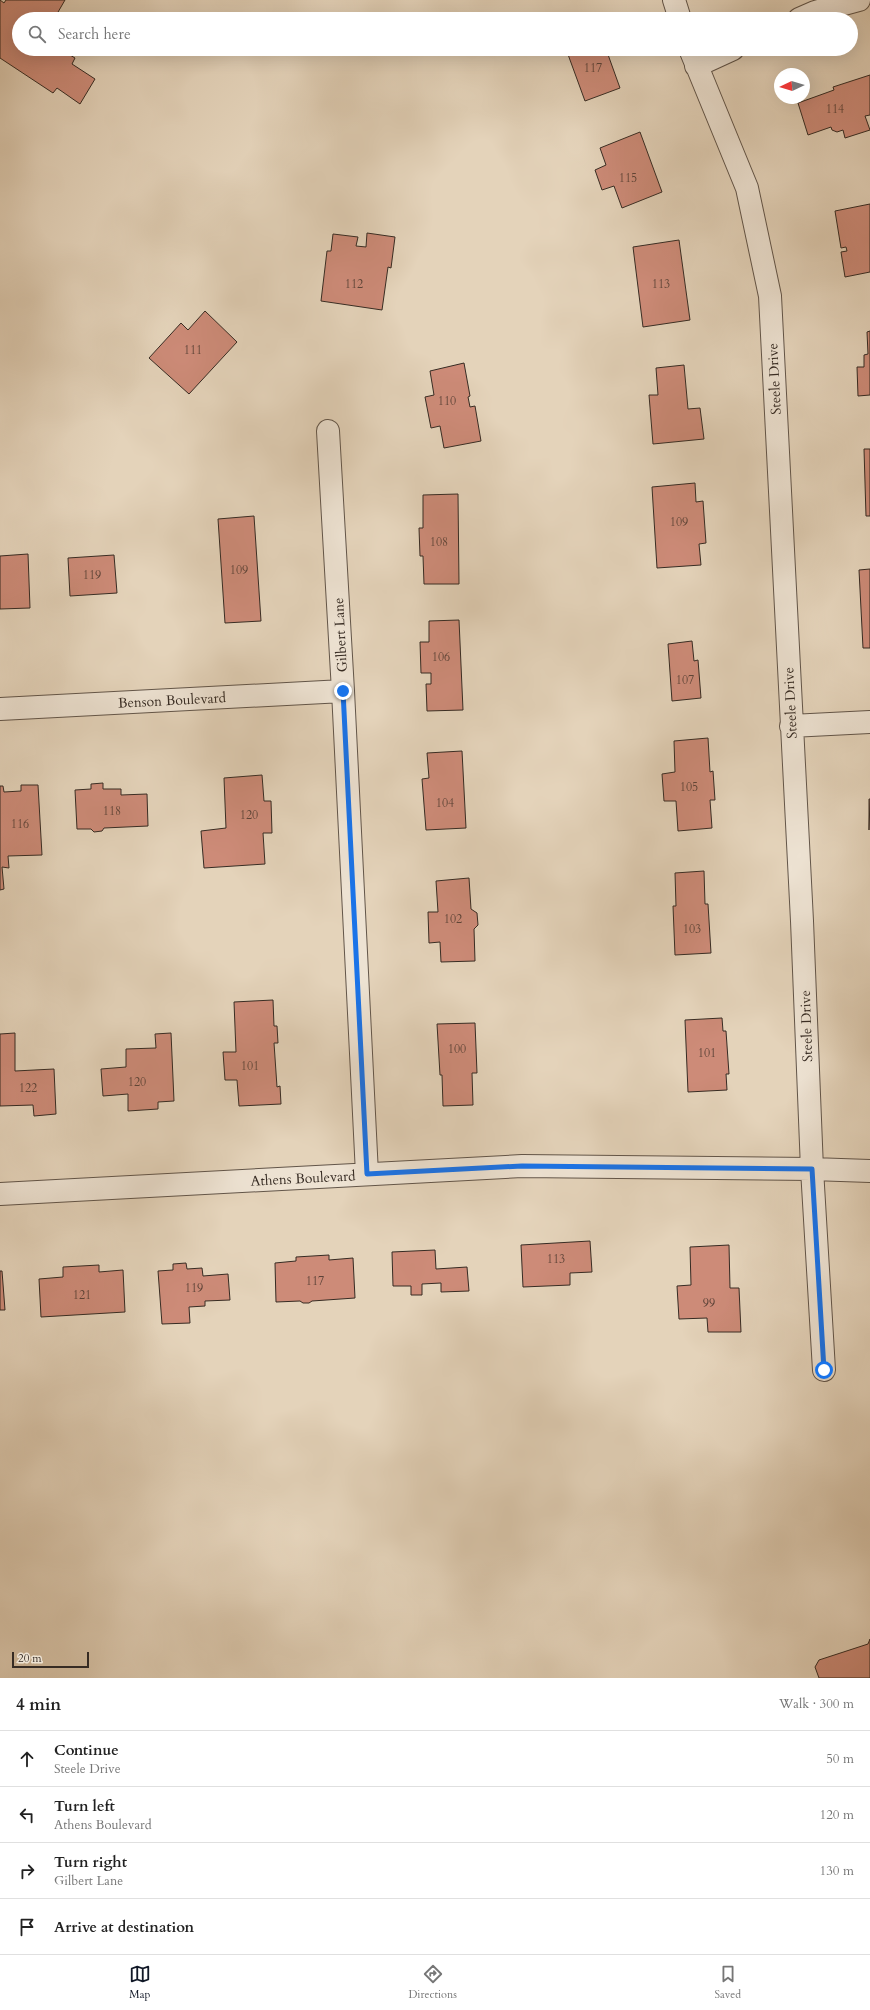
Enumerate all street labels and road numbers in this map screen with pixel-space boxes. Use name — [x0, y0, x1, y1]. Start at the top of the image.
street label: Steele Drive — [763, 343, 786, 415]
street label: Gilbert Lane — [329, 597, 352, 673]
street label: Steele Drive — [779, 667, 802, 739]
street label: Benson Boulevard — [118, 688, 227, 713]
street label: Steele Drive — [796, 990, 817, 1062]
street label: Athens Boulevard — [250, 1166, 357, 1191]

